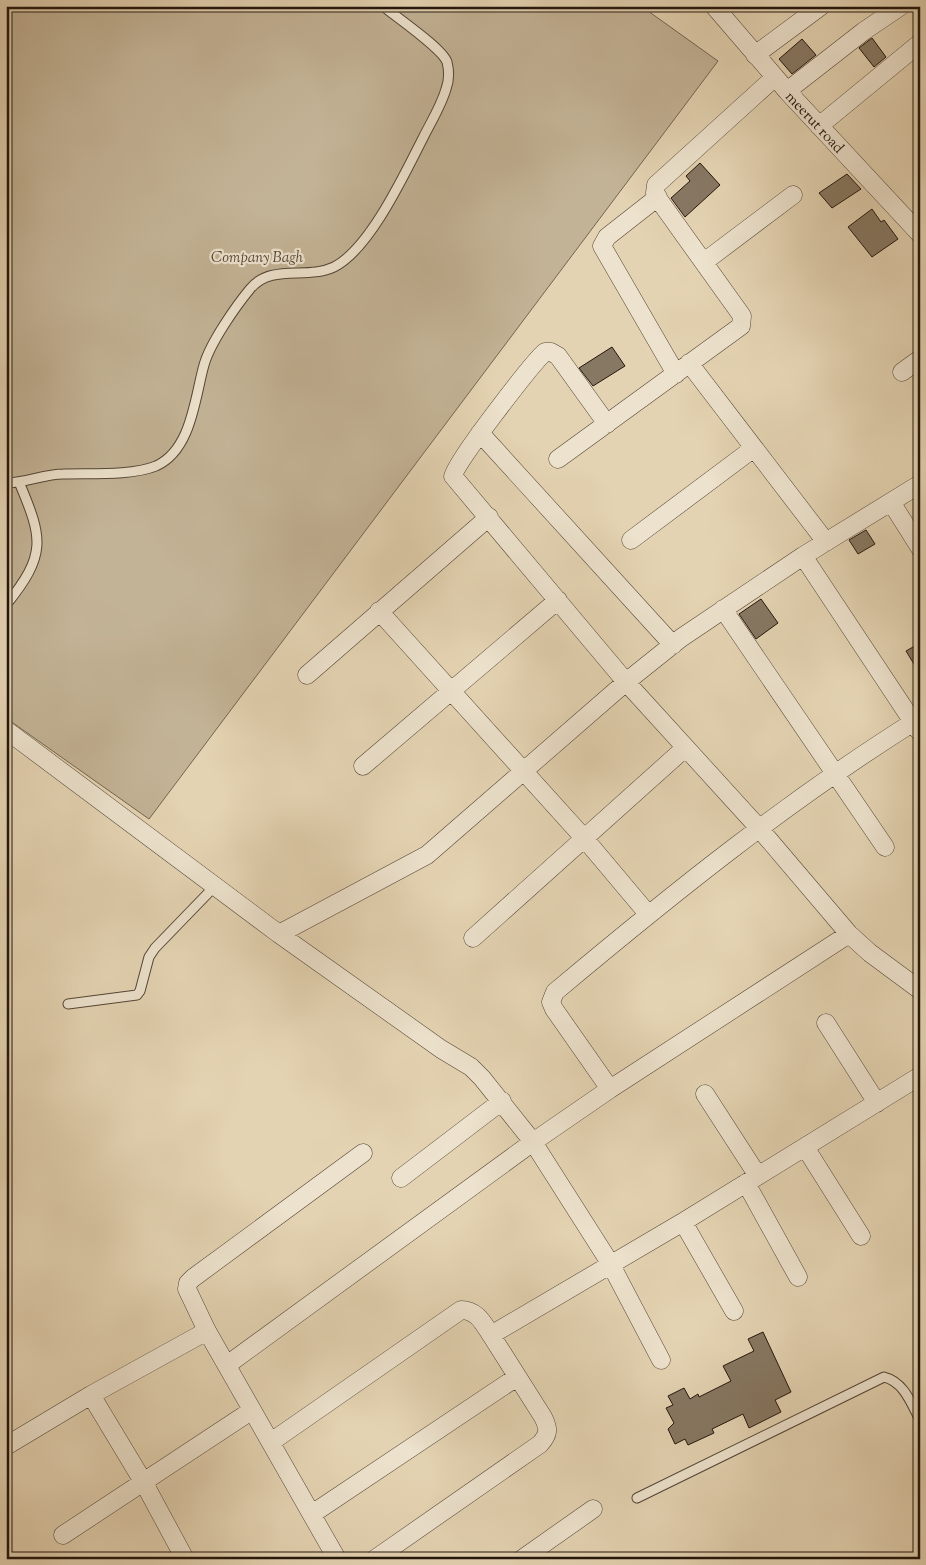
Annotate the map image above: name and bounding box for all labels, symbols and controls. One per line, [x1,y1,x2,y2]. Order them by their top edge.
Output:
street label: meerut road [780,87,848,159]
park label: Company Bagh [211,248,304,269]

